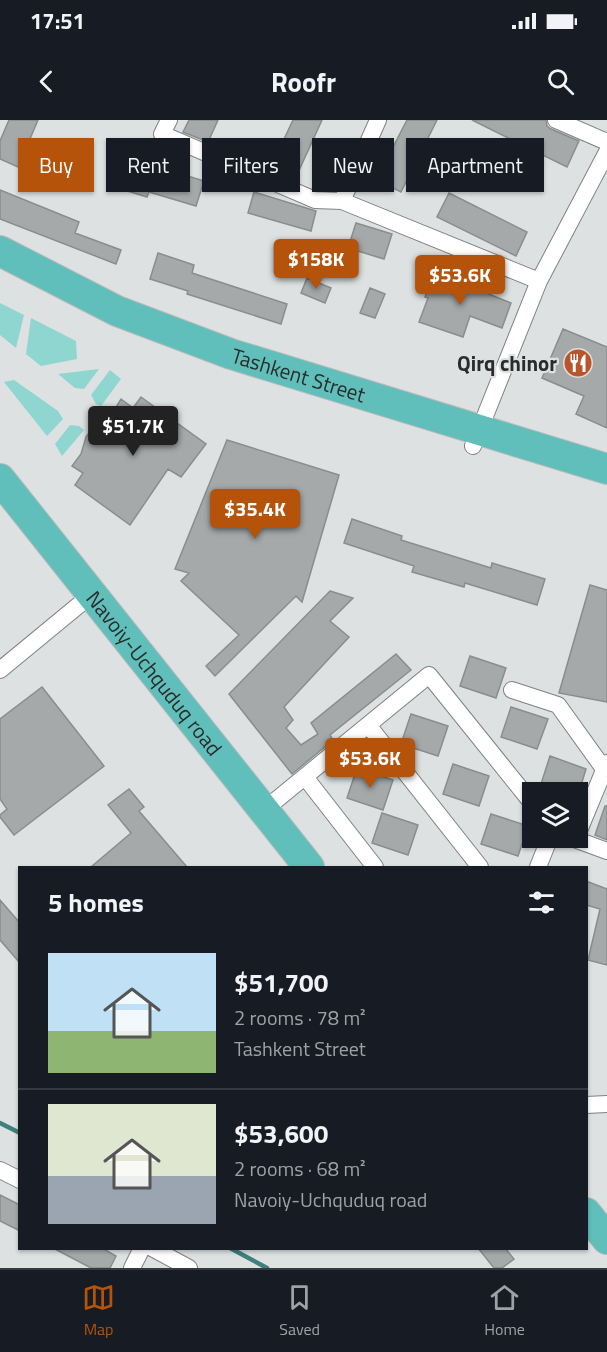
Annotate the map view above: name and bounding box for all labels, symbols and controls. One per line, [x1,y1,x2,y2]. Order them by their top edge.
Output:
text: 17:51 [30,4,85,38]
text: Roofr [271,61,336,102]
icon: back [30,65,63,98]
icon: search [544,65,577,98]
chip: Buy [18,138,94,192]
chip: Rent [106,138,190,192]
chip: Filters [202,138,300,192]
chip: New [312,138,394,192]
chip: Apartment [406,138,544,192]
pin: $158K [274,239,358,290]
text: $158K [288,243,344,274]
pin: $53.6K [411,255,509,306]
text: $53.6K [429,259,491,290]
street label: Tashkent Street [228,339,370,410]
place label: Qirq chinor [457,347,557,379]
restaurant icon: Qirq chinor [562,347,594,379]
pin: $51.7K [84,406,182,457]
text: $51.7K [102,410,164,441]
pin: $35.4K [206,489,304,540]
text: $35.4K [224,493,286,524]
street label: Navoiy-Uchquduq road [79,584,230,762]
pin: $53.6K [321,738,419,789]
text: $53.6K [339,742,401,773]
map controls [522,782,588,848]
button: layers [522,782,588,848]
text: 5 homes [48,883,144,922]
icon: filters [525,886,558,919]
text: $51,700 [234,963,328,1002]
icon: home [96,977,168,1049]
text: 2 rooms · 78 m² [234,1002,366,1033]
text: Tashkent Street [234,1033,366,1064]
text: $53,600 [234,1114,328,1153]
icon: home [96,1128,168,1200]
text: 2 rooms · 68 m² [234,1153,366,1184]
text: Navoiy-Uchquduq road [234,1184,427,1215]
tab: Map [82,1281,115,1341]
tab: Saved [279,1281,320,1341]
tab: Home [484,1281,525,1341]

